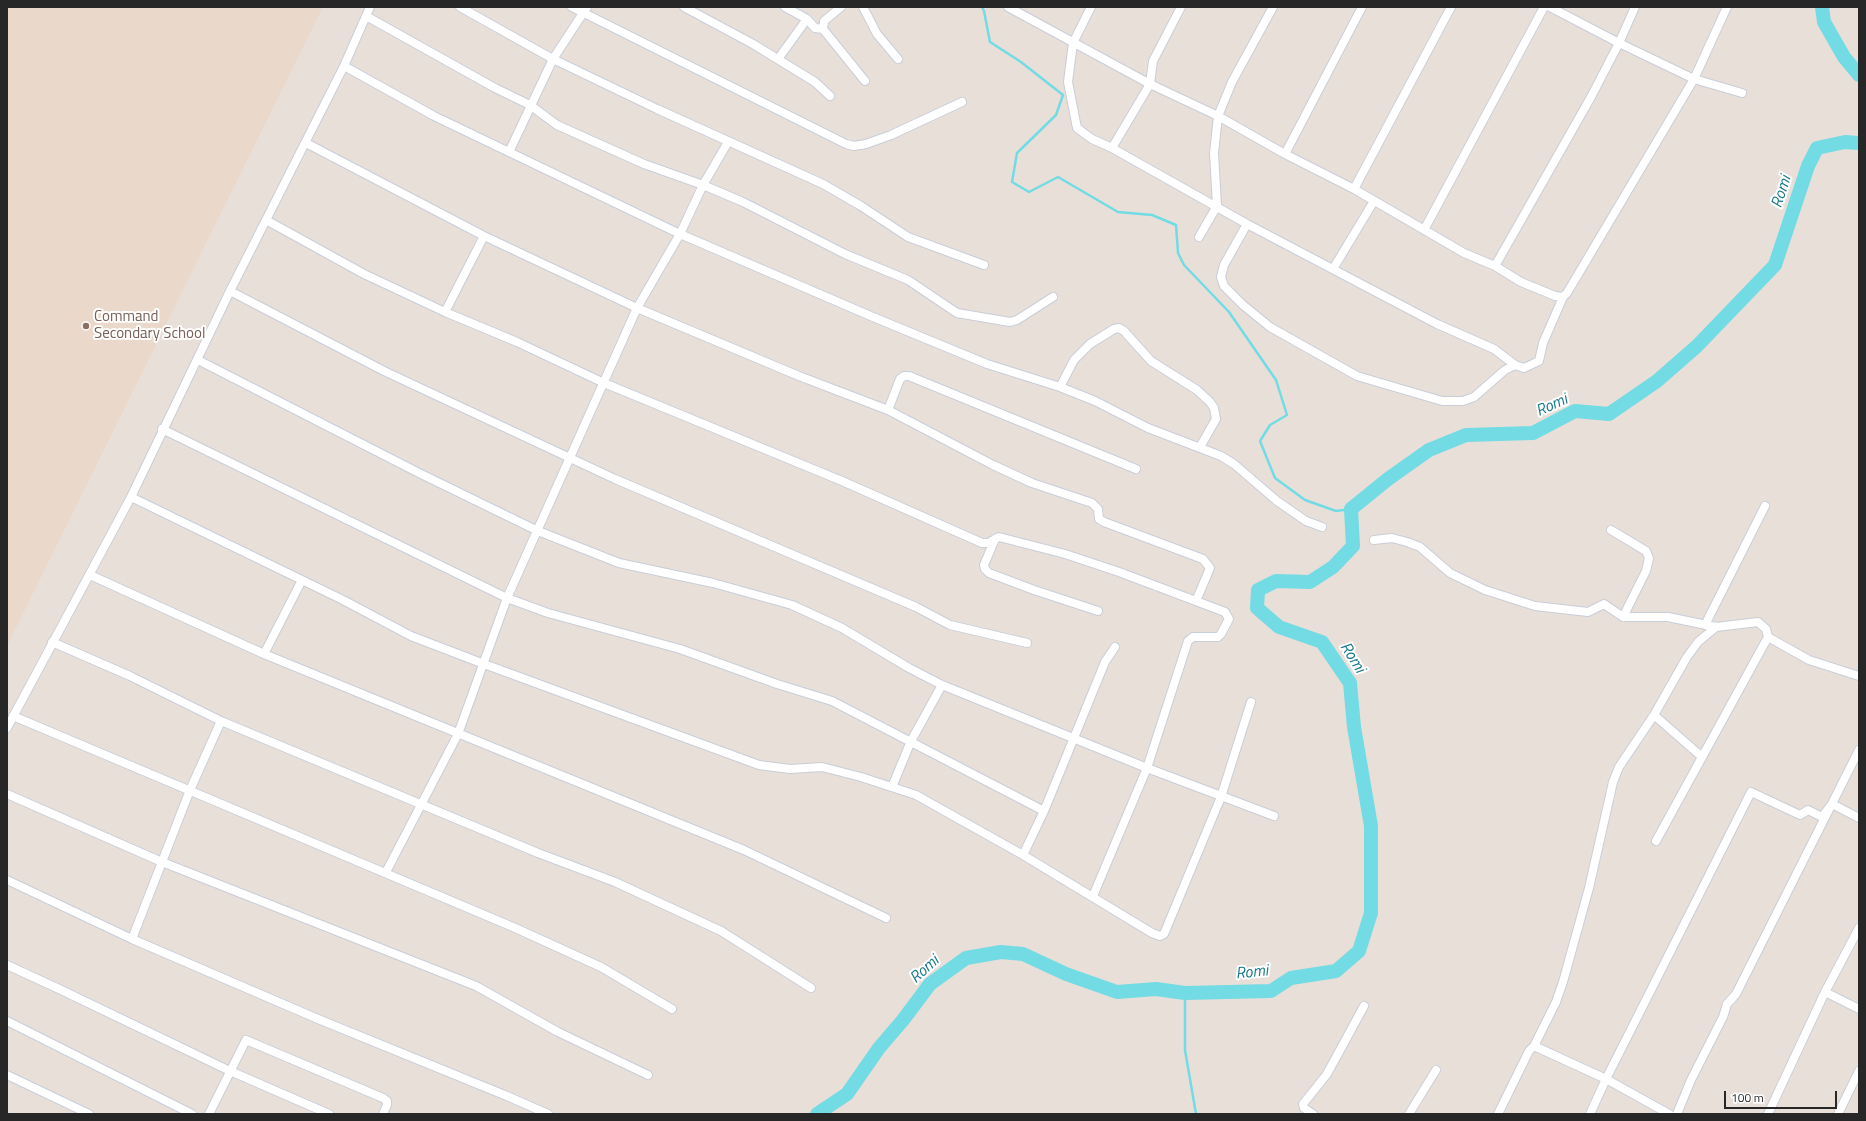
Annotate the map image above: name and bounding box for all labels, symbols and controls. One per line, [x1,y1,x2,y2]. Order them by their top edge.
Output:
water label: Romi [1768,174,1796,210]
place label: Command Secondary School [94,308,205,343]
marker: Command Secondary School [81,321,91,331]
water label: Romi [1533,391,1571,421]
water label: Romi [1335,639,1369,677]
water label: Romi [906,952,944,988]
water label: Romi [1235,962,1269,984]
scale bar [1726,1083,1839,1109]
text: 100 m [1731,1088,1764,1107]

